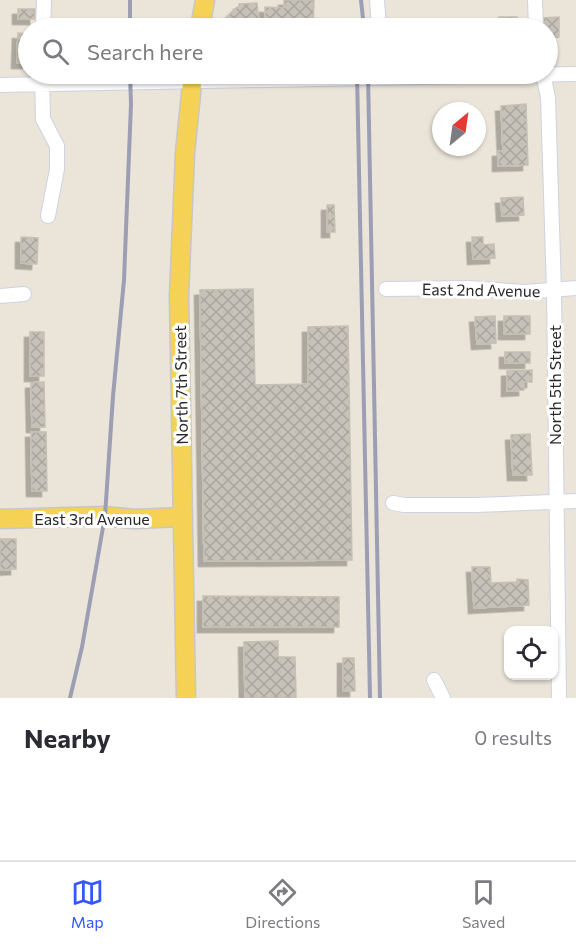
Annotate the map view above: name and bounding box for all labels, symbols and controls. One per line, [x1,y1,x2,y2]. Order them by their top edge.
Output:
search box [18,18,558,84]
icon: search [39,35,72,68]
text: Search here [87,38,203,65]
north arrow [432,102,486,156]
street label: East 2nd Avenue [422,279,540,300]
street label: North 7th Street [170,325,191,445]
street label: North 5th Street [545,325,564,445]
street label: East 3rd Avenue [34,509,150,528]
map controls [504,626,558,680]
button: locate [504,626,558,680]
text: Nearby [24,722,111,753]
text: 0 results [474,725,552,749]
tab: Map [71,876,104,931]
tab: Directions [245,876,320,931]
tab: Saved [462,876,505,931]

